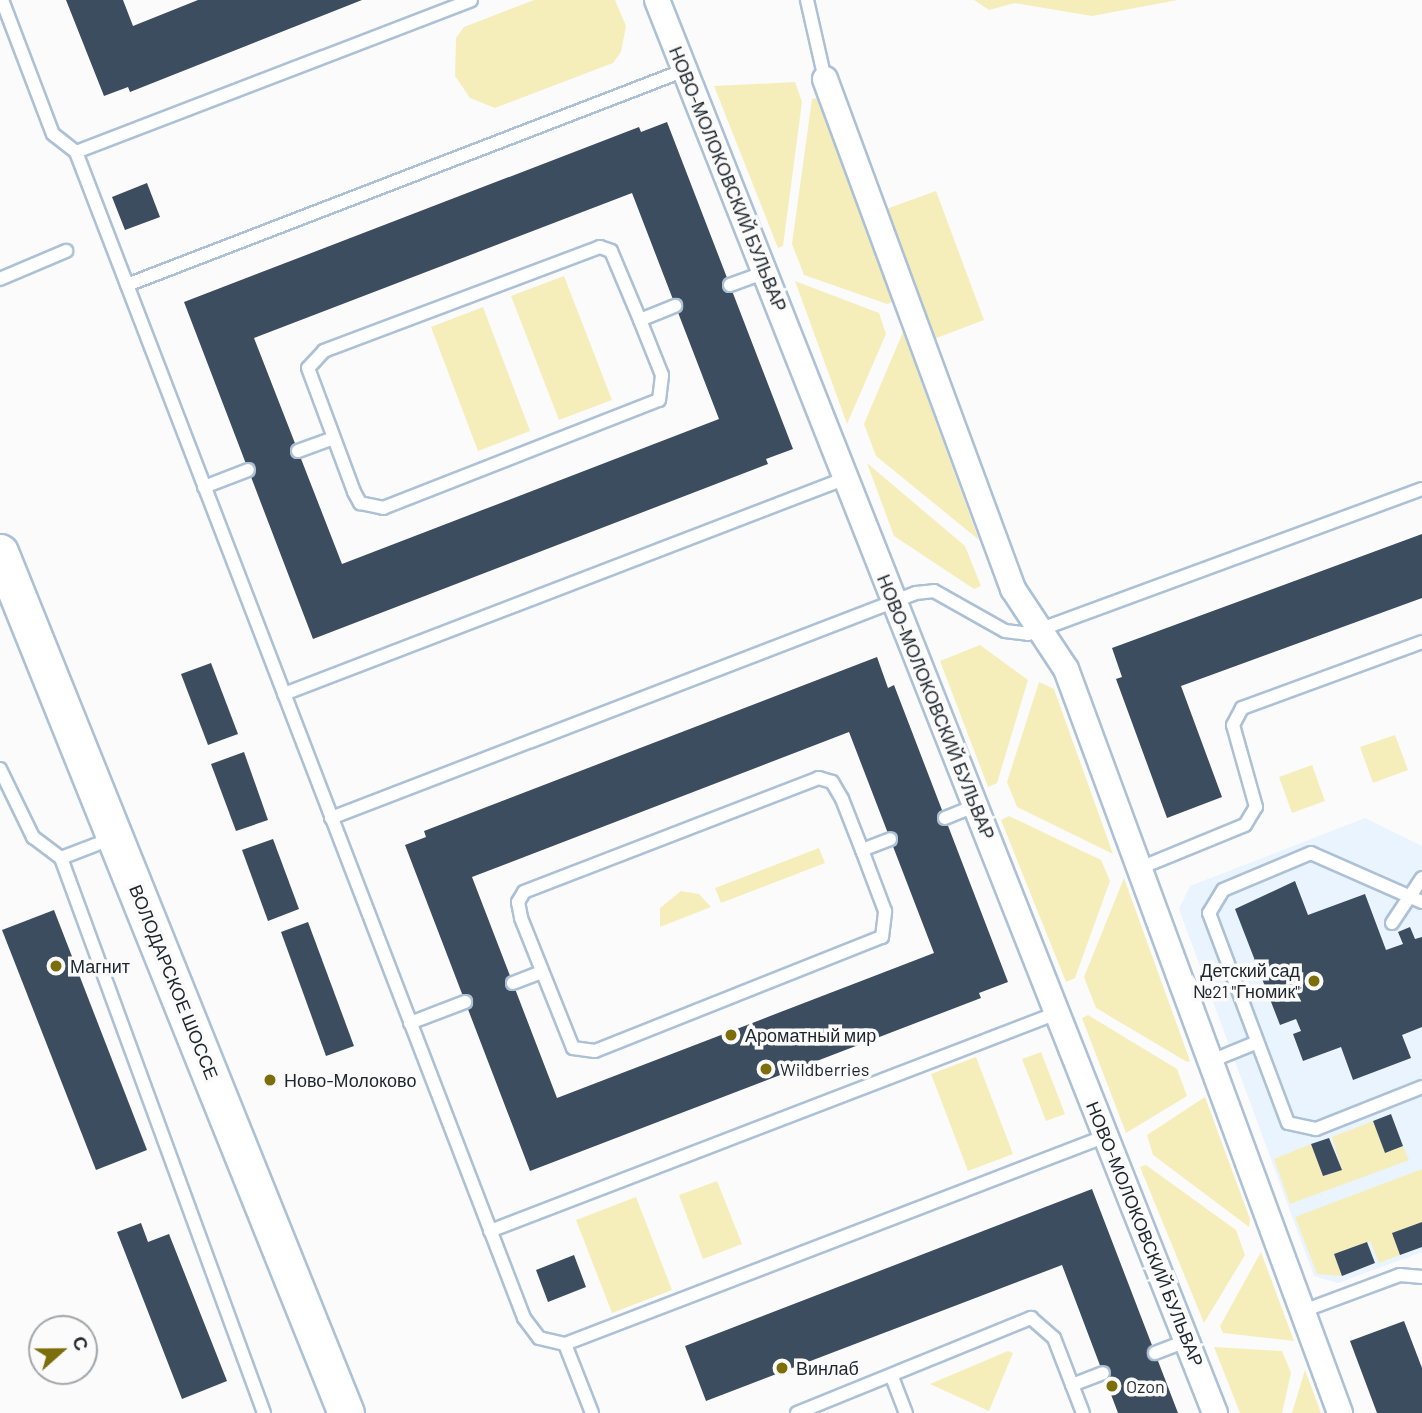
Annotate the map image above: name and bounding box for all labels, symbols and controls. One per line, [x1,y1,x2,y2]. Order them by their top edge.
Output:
street label: НОВО-МОЛОКОВСКИЙ БУЛЬВАР [665,43,791,315]
street label: НОВО-МОЛОКОВСКИЙ БУЛЬВАР [873,571,999,843]
street label: ВОЛОДАРСКОЕ ШОССЕ [125,882,223,1082]
place label: Магнит [70,955,130,977]
marker: Магнит [48,958,64,974]
place label: Детский сад №21 "Гномик" [1193,960,1300,1002]
marker: Детский сад №21 "Гномик" [1306,973,1322,989]
place label: Ароматный мир [745,1024,876,1046]
marker: Ароматный мир [723,1027,739,1043]
place label: Wildberries [780,1058,869,1080]
marker: Wildberries [758,1061,774,1077]
place label: Ново-Молоково [284,1069,416,1091]
marker: Ново-Молоково [262,1072,278,1088]
street label: НОВО-МОЛОКОВСКИЙ БУЛЬВАР [1082,1098,1208,1370]
north arrow [28,1315,98,1385]
text: С [68,1332,94,1354]
place label: Винлаб [796,1357,859,1379]
marker: Винлаб [774,1360,790,1376]
place label: Ozon [1126,1375,1165,1397]
marker: Ozon [1104,1378,1120,1394]

